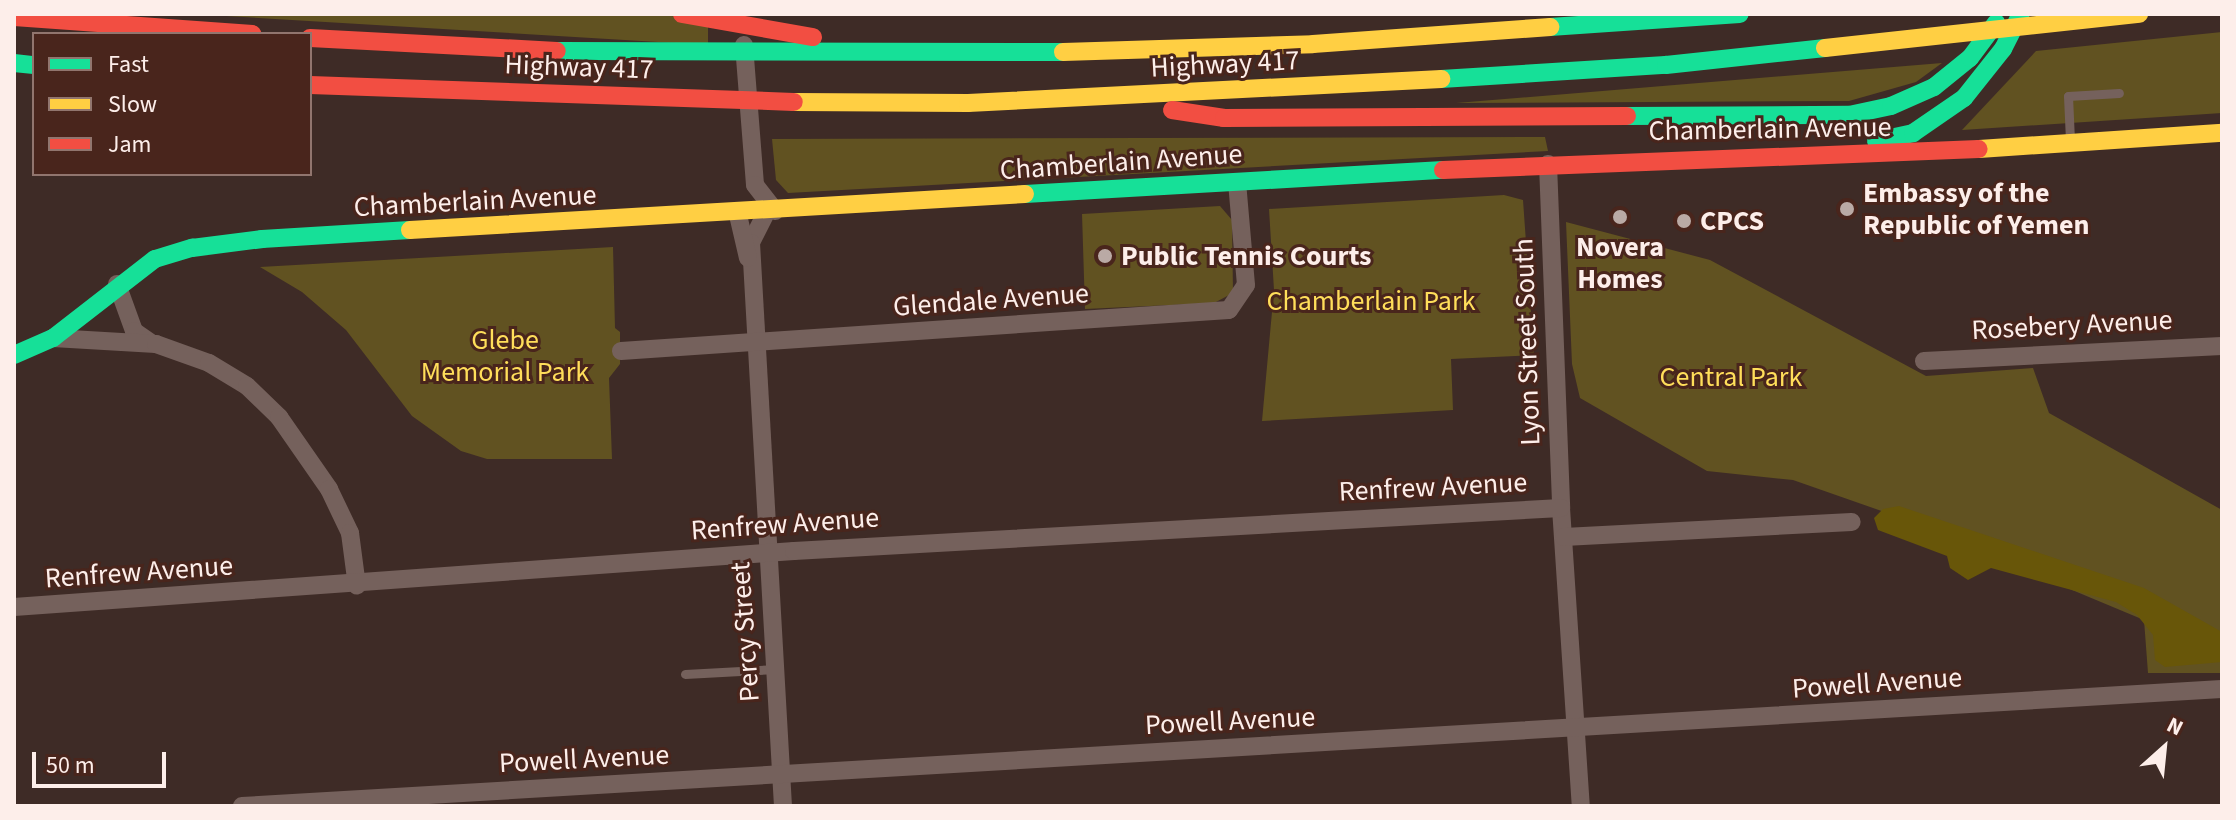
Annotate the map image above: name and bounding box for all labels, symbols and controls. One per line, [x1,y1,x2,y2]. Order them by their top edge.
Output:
legend [32,32,312,176]
street label: Highway 417 [1150,43,1300,85]
text: Fast [108,47,149,82]
street label: Highway 417 [504,48,654,86]
text: Slow [108,87,157,122]
street label: Chamberlain Avenue [1648,110,1892,148]
text: Jam [108,127,152,162]
street label: Chamberlain Avenue [999,137,1243,187]
place label: Embassy of the Republic of Yemen [1863,176,2090,242]
street label: Chamberlain Avenue [353,178,597,224]
marker: Embassy of the Republic of Yemen [1838,200,1856,218]
place label: CPCS [1700,204,1764,238]
marker: Novera Homes [1611,208,1629,226]
marker: CPCS [1675,212,1693,230]
place label: Novera Homes [1576,230,1664,296]
street label: Lyon Street South [1507,238,1547,446]
place label: Public Tennis Courts [1121,239,1372,273]
marker: Public Tennis Courts [1096,247,1114,265]
street label: Glendale Avenue [892,276,1090,324]
park label: Chamberlain Park [1266,284,1476,318]
street label: Rosebery Avenue [1971,303,2173,347]
park label: Glebe Memorial Park [421,323,589,389]
park label: Central Park [1660,360,1802,394]
street label: Renfrew Avenue [1338,465,1528,509]
street label: Renfrew Avenue [690,501,880,547]
street label: Renfrew Avenue [44,549,234,595]
street label: Percy Street [723,561,767,703]
street label: Powell Avenue [1791,660,1963,706]
street label: Powell Avenue [1144,700,1316,742]
north arrow [2124,708,2204,788]
text: N [2161,709,2189,744]
scale bar [36,736,170,786]
street label: Powell Avenue [498,738,670,780]
text: 50 m [46,748,95,783]

